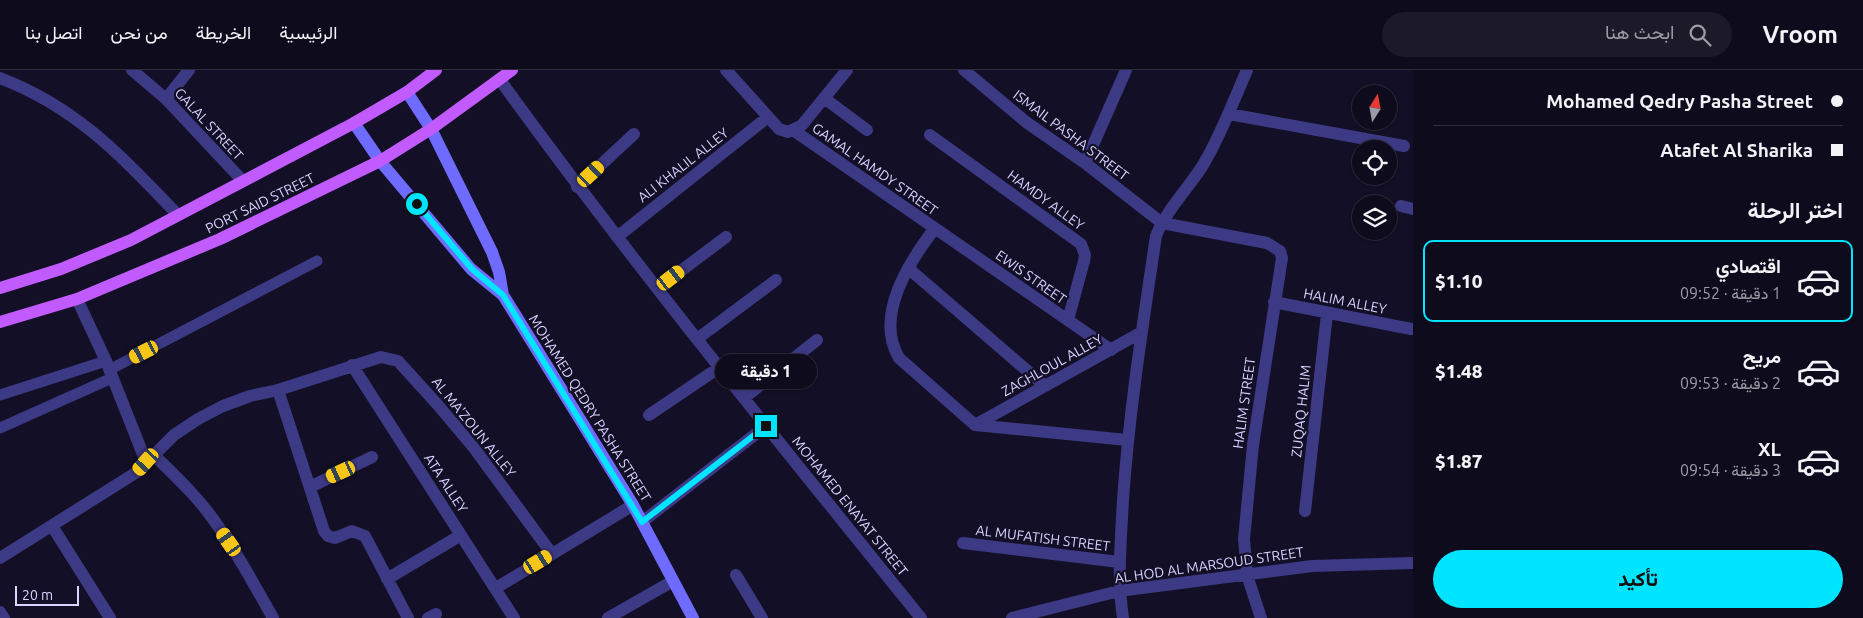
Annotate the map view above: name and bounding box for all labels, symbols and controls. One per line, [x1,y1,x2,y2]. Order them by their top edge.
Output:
search box [1382,12,1732,57]
text: ابحث هنا [1605,21,1674,43]
icon: search [1686,21,1714,49]
text: Vroom [1762,21,1838,48]
text: اتصل بنا [25,22,82,42]
text: من نحن [110,22,168,42]
text: الخريطة [196,22,251,42]
text: الرئيسية [279,22,337,42]
street label: GALAL STREET [172,85,247,163]
north arrow [1352,85,1398,130]
map controls [1352,85,1397,240]
street label: ISMAIL PASHA STREET [1010,87,1132,184]
text: Mohamed Qedry Pasha Street [1546,90,1813,112]
street label: GAMAL HAMDY STREET [809,120,941,218]
street label: ALI KHALIL ALLEY [634,125,732,205]
text: Atafet Al Sharika [1660,139,1813,161]
button: locate [1352,140,1397,185]
car [574,158,607,190]
street label: HAMDY ALLEY [1004,167,1088,233]
street label: PORT SAID STREET [203,170,317,236]
route start [406,193,428,215]
button: layers [1352,195,1397,240]
text: اختر الرحلة [1748,197,1843,222]
street label: EWIS STREET [993,247,1069,307]
text: اقتصادي [1716,255,1781,277]
icon: car [1796,259,1841,304]
car [654,263,687,293]
text: $1.10 [1435,270,1483,292]
text: 1 دقيقة · 09:52 [1680,284,1781,302]
street label: HALIM ALLEY [1302,285,1388,317]
street label: MOHAMED QEDRY PASHA STREET [526,312,654,505]
street label: ZAGHLOUL ALLEY [999,331,1105,399]
car [127,339,160,365]
text: مريح [1743,345,1781,367]
icon: car [1796,349,1841,394]
callout: 1 دقيقة [715,354,817,388]
street label: HALIM STREET [1230,356,1258,450]
text: $1.48 [1435,360,1483,382]
text: 1 دقيقة [741,362,791,380]
street label: ZUQAQ HALIM [1288,364,1314,458]
street label: AL MA'ZOUN ALLEY [429,374,519,480]
text: 2 دقيقة · 09:53 [1680,374,1781,392]
route end [755,415,777,437]
street label: MOHAMED ENAYAT STREET [789,433,911,579]
text: XL [1758,438,1781,460]
icon: car [1796,439,1841,484]
car [130,446,161,478]
text: $1.87 [1435,450,1483,472]
street label: ATA ALLEY [421,451,471,515]
car [324,459,357,485]
text: 3 دقيقة · 09:54 [1680,461,1781,479]
street label: AL MUFATISH STREET [975,522,1111,554]
car [214,525,243,559]
street label: AL HOD AL MARSOUD STREET [1113,544,1305,586]
car [521,548,554,576]
button: تأكيد [1433,550,1843,608]
scale bar [15,583,79,606]
text: 20 m [22,587,53,603]

